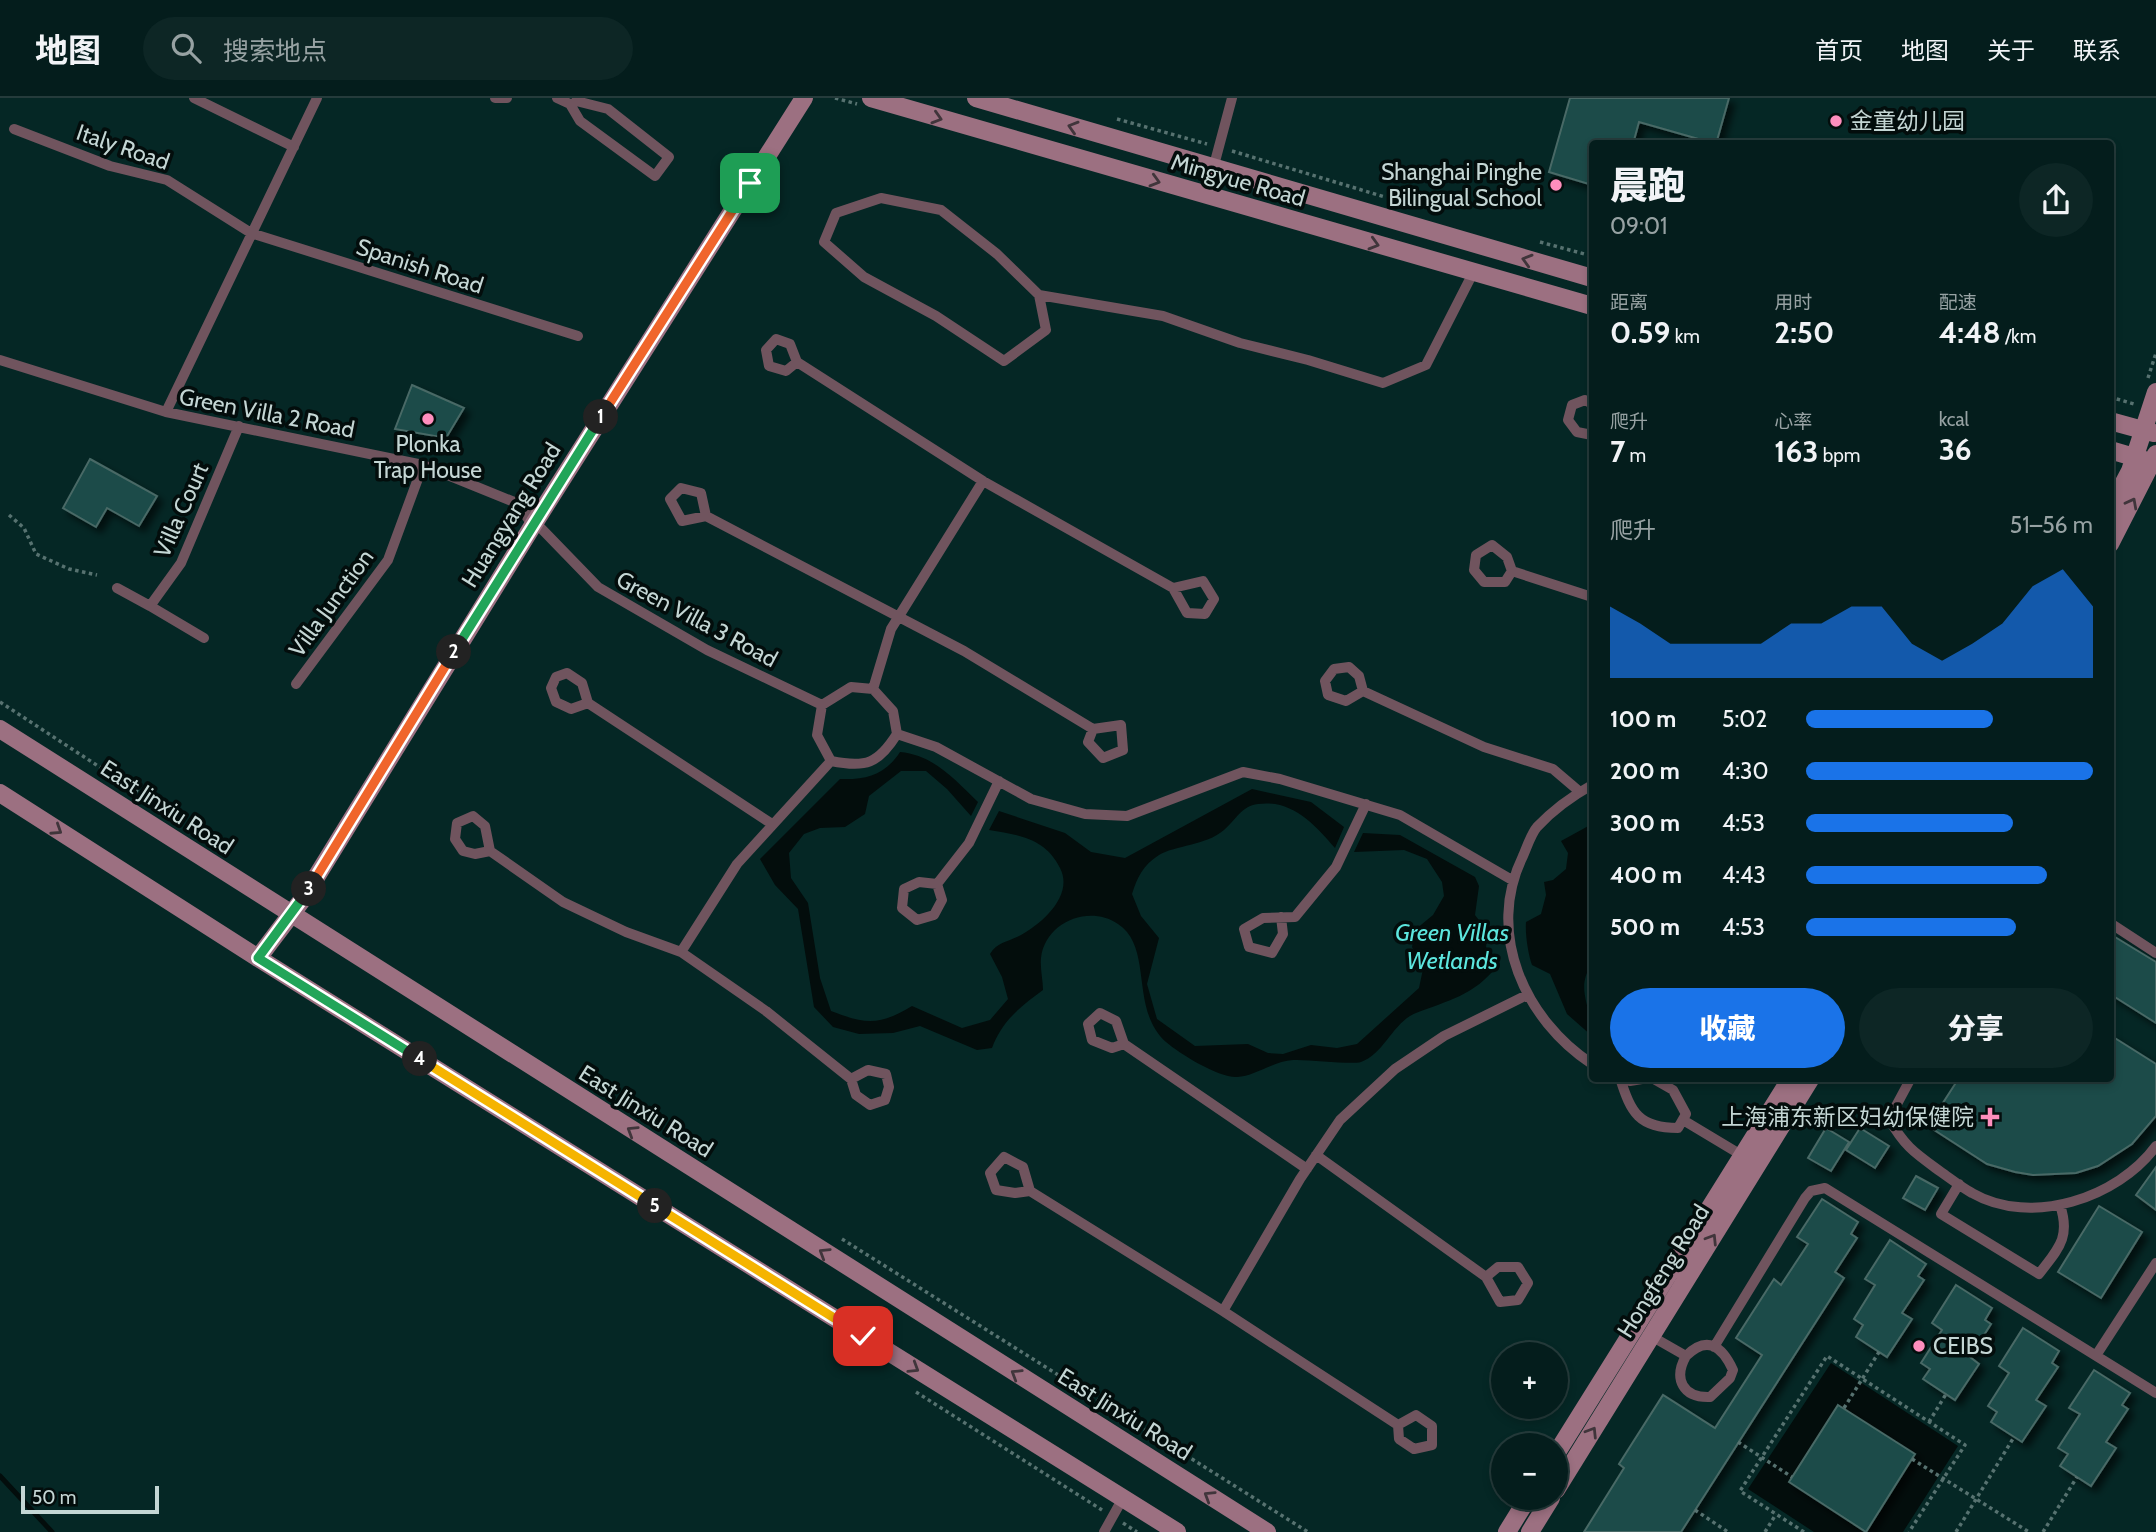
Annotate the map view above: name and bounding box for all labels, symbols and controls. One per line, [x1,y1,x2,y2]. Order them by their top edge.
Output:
search box [143,17,633,80]
icon: search [167,29,205,67]
text: 地图 [35,30,101,70]
text: 搜索地点 [223,35,327,67]
text: 首页 [1815,36,1863,65]
text: 地图 [1901,36,1949,65]
text: 关于 [1987,36,2035,65]
text: 联系 [2073,36,2121,65]
place label: 金童幼儿园 [1850,107,1965,135]
one-way arrow [930,109,942,124]
marker: 金童幼儿园 [1828,113,1844,129]
street label: Italy Road [73,118,173,176]
one-way arrow [1068,121,1080,136]
street label: Mingyue Road [1168,148,1308,212]
pin [720,153,780,213]
place label: Shanghai Pinghe Bilingual School [1381,158,1543,212]
text: 晨跑 [1610,162,1686,209]
button: share [2019,163,2093,237]
icon: arrive [731,164,769,202]
one-way arrow [1149,173,1161,187]
marker: Shanghai Pinghe Bilingual School [1548,177,1564,193]
text: 09:01 [1610,212,1667,240]
street label: Spanish Road [353,232,487,300]
one-way arrow [1367,236,1379,251]
one-way arrow [1521,254,1533,268]
text: 距离 [1610,291,1648,314]
text: 用时 [1774,291,1812,314]
text: 配速 [1939,291,1977,314]
text: 0.59 [1610,314,1670,351]
text: 2:50 [1774,314,1834,351]
text: 4:48 [1939,314,2001,351]
text: km [1670,325,1700,348]
text: /km [2001,325,2036,348]
street label: Green Villa 2 Road [177,382,357,444]
pin: 1 [584,400,618,434]
text: 1 [597,405,604,428]
text: kcal [1939,408,1969,431]
text: 爬升 [1610,410,1648,433]
text: 心率 [1774,410,1812,433]
marker: Plonka Trap House [420,411,436,427]
place label: Plonka Trap House [374,430,482,484]
text: 36 [1939,431,1972,468]
text: 7 [1610,433,1625,470]
text: 163 [1774,433,1818,470]
street label: Huangyang Road [455,437,567,593]
text: m [1625,444,1646,467]
text: bpm [1818,444,1861,467]
street label: Villa Court [148,458,214,562]
one-way arrow [2124,498,2137,510]
text: 51–56 m [2010,511,2093,539]
text: 爬升 [1610,516,1656,544]
street label: Villa Junction [283,544,379,662]
street label: Green Villa 3 Road [612,565,782,673]
pin: 2 [436,634,472,670]
text: 2 [448,640,459,663]
text: 100 m [1610,705,1676,733]
text: 5:02 [1722,705,1767,733]
street label: East Jinxiu Road [95,754,239,860]
text: 200 m [1610,757,1680,785]
text: 4:30 [1722,757,1769,785]
text: 300 m [1610,809,1680,837]
text: 4:53 [1722,809,1765,837]
one-way arrow [50,821,63,834]
text: 400 m [1610,861,1682,889]
text: 4:43 [1722,861,1766,889]
pin: 3 [292,872,326,906]
text: 3 [303,877,314,900]
text: 500 m [1610,913,1680,941]
text: 4:53 [1722,913,1765,941]
water label: Green Villas Wetlands [1395,918,1509,975]
button: 收藏 [1610,988,1845,1068]
button: 分享 [1859,988,2093,1068]
pin: 4 [402,1042,438,1076]
text: 4 [414,1047,425,1070]
street label: East Jinxiu Road [574,1059,718,1163]
place label: 上海浦东新区妇幼保健院 [1721,1103,1974,1131]
marker: 上海浦东新区妇幼保健院 [1980,1107,2000,1127]
one-way arrow [626,1126,639,1139]
pin: 5 [638,1188,672,1224]
text: 5 [649,1194,660,1217]
street label: Hongfeng Road [1611,1199,1715,1343]
one-way arrow [1703,1233,1716,1246]
one-way arrow [819,1248,832,1261]
pin [833,1306,893,1366]
icon: check [844,1317,882,1355]
place label: CEIBS [1933,1332,1993,1360]
marker: CEIBS [1911,1338,1927,1354]
map controls [1491,1342,1568,1510]
button: + [1491,1342,1568,1419]
one-way arrow [906,1359,919,1372]
street label: East Jinxiu Road [1053,1362,1197,1466]
one-way arrow [1011,1369,1024,1382]
one-way arrow [1583,1427,1596,1440]
button: − [1491,1433,1568,1510]
scale bar [21,1483,159,1515]
text: 50 m [32,1486,76,1509]
one-way arrow [1203,1491,1216,1504]

